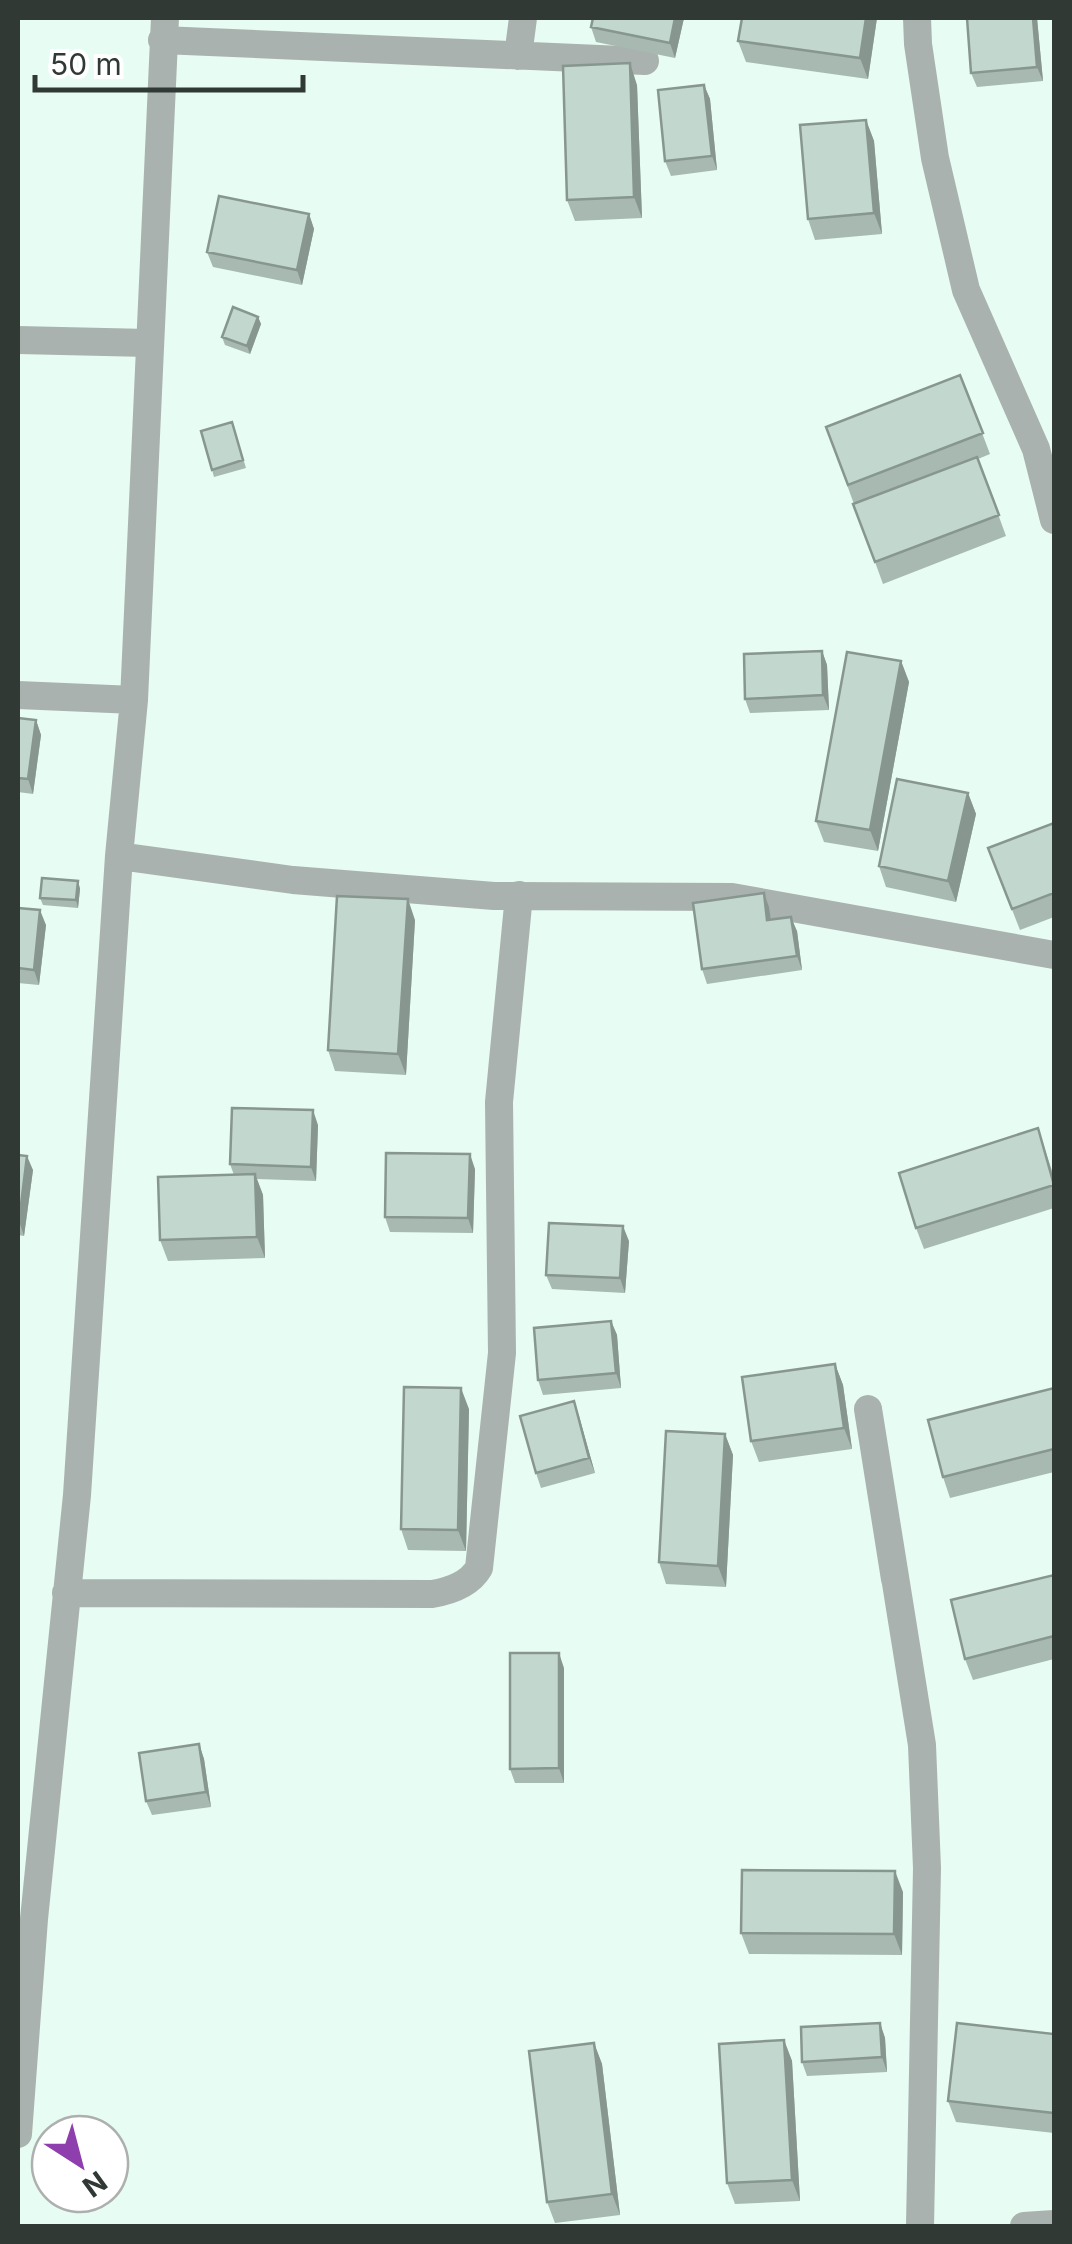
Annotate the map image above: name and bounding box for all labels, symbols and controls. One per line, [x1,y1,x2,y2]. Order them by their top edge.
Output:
scale bar [35,30,302,92]
text: 50 m [50,46,122,82]
north arrow [30,2114,130,2214]
text: N [76,2164,113,2204]

